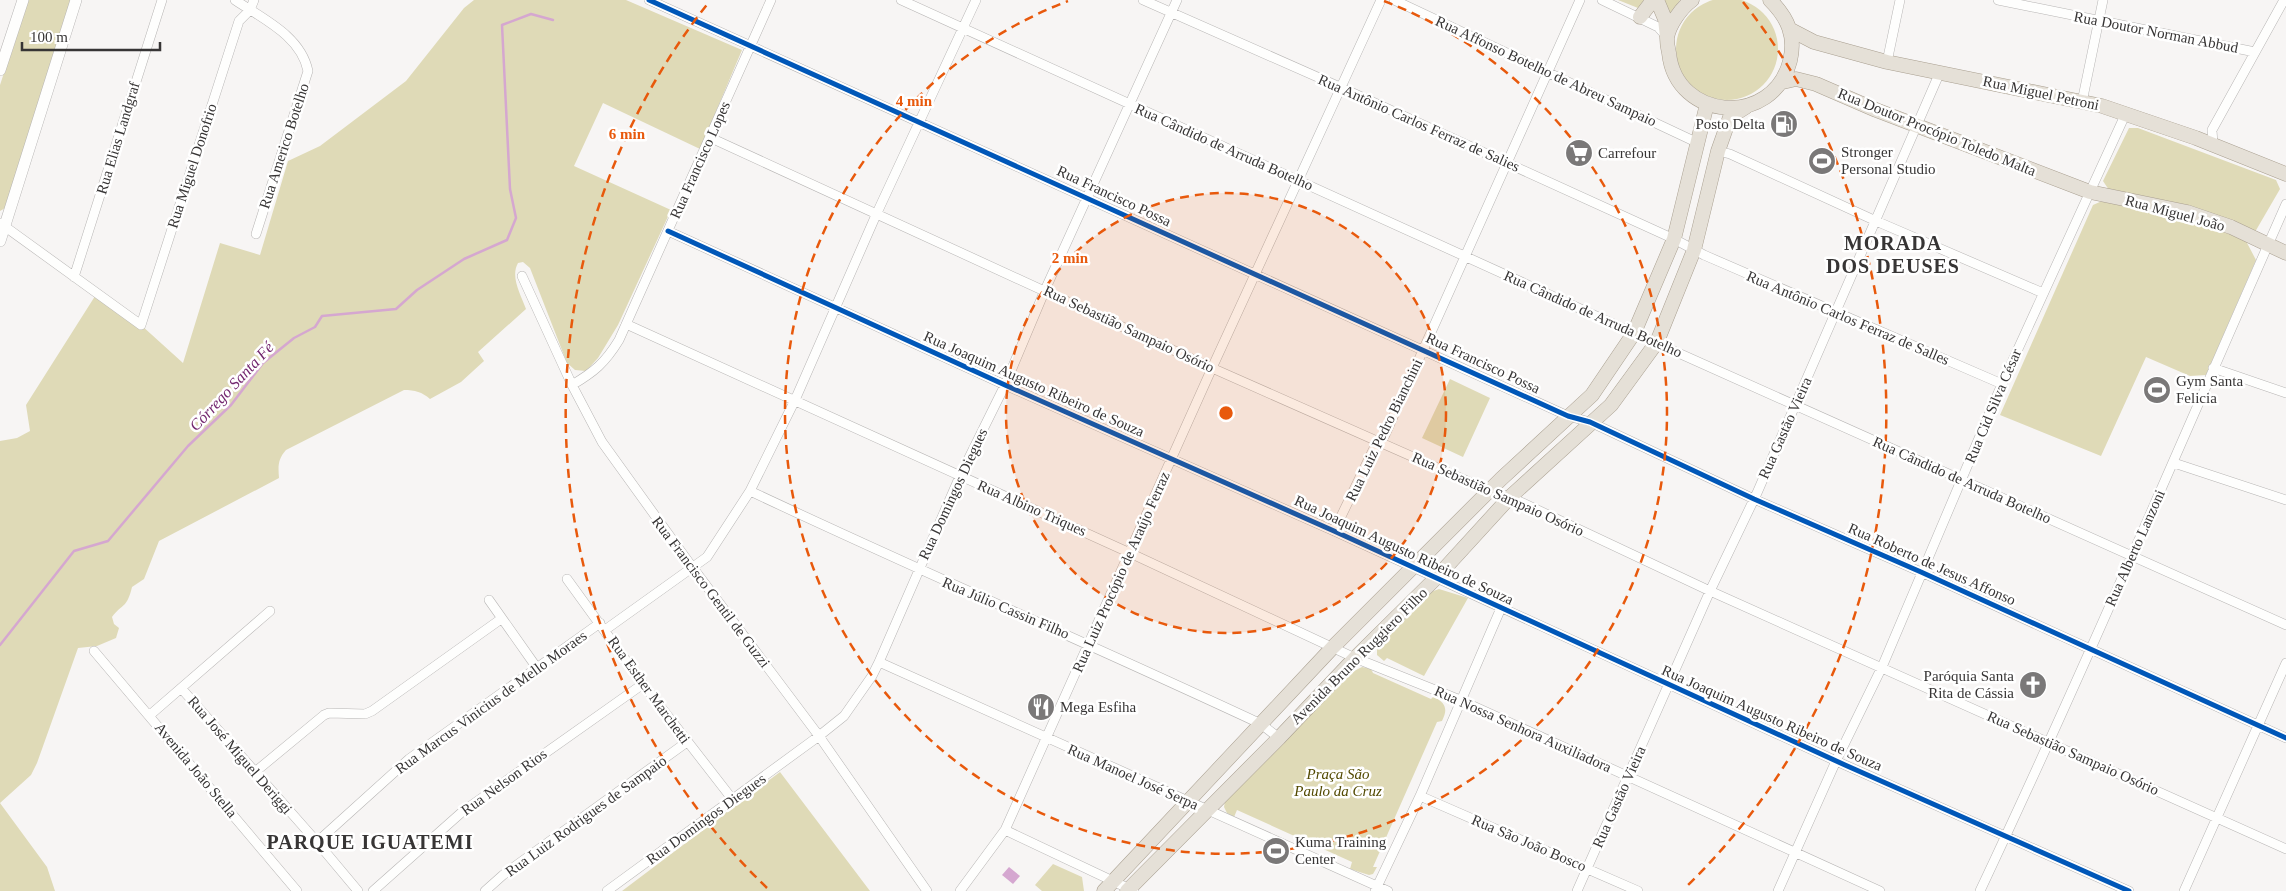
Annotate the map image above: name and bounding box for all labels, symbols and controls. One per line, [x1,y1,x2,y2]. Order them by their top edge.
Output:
street label: Rua Doutor Norman Abbud [2072,8,2240,56]
street label: Rua Affonso Botelho de Abreu Sampaio [1433,13,1659,129]
scale bar [22,20,160,52]
text: 100 m [30,29,68,45]
street label: Rua Antônio Carlos Ferraz de Salies [1316,71,1522,175]
street label: Rua Miguel Petroni [1981,73,2101,113]
street label: Rua Elias Landgraf [93,80,143,196]
street label: Rua Americo Botelho [256,81,312,211]
street label: Rua Doutor Procópio Toledo Malta [1836,85,2039,179]
text: 4 min [896,93,933,109]
street label: Rua Francisco Lopes [667,99,733,221]
street label: Rua Cândido de Arruda Botelho [1132,100,1316,194]
street label: Rua Miguel Donofrio [164,102,220,230]
fuel station icon: Posto Delta [1769,109,1799,139]
place label: Posto Delta [1695,116,1765,132]
text: 6 min [609,126,646,142]
supermarket icon: Carrefour [1564,138,1594,168]
place label: Stronger Personal Studio [1841,144,1936,177]
place label: Carrefour [1598,145,1656,161]
sports icon: Stronger Personal Studio [1807,146,1837,176]
street label: Rua Francisco Possa [1054,163,1174,230]
street label: Rua Miguel João [2123,192,2227,234]
district label: MORADA DOS DEUSES [1826,232,1960,277]
text: 2 min [1052,250,1089,266]
street label: Rua Cândido de Arruda Botelho [1501,267,1685,361]
street label: Rua Antônio Carlos Ferraz de Salles [1744,268,1952,368]
street label: Rua Sebastião Sampaio Osório [1041,282,1217,376]
street label: Rua Joaquim Augusto Ribeiro de Souza [921,328,1147,440]
street label: Rua Francisco Possa [1423,330,1543,397]
water label: Córrego Santa Fé [186,338,278,435]
street label: Rua Cid Silva César [1962,347,2024,465]
street label: Rua Luiz Pedro Bianchini [1343,356,1425,504]
place label: Gym Santa Felicia [2176,373,2243,406]
street label: Rua Gastão Vieira [1755,374,1815,481]
sports icon: Gym Santa Felicia [2142,375,2172,405]
centre of rings [1217,404,1235,422]
street label: Rua Domingos Diegues [915,426,991,562]
street label: Rua Cândido de Arruda Botelho [1870,433,2054,527]
street label: Rua Sebastião Sampaio Osório [1410,449,1586,539]
street label: Rua Luiz Procópio de Araújo Ferraz [1069,469,1173,675]
street label: Rua Albino Triques [975,477,1089,539]
street label: Rua Alberto Lanzoni [2102,487,2168,609]
street label: Rua Joaquim Augusto Ribeiro de Souza [1292,492,1516,608]
street label: Rua Francisco Gentil de Guzzi [649,513,773,671]
street label: Rua Roberto de Jesus Affonso [1846,520,2018,608]
street label: Rua Júlio Cassin Filho [940,574,1072,642]
street label: Avenida Bruno Ruggiero Filho [1288,585,1430,727]
street label: Rua Marcus Vinicius de Mello Moraes [392,627,590,777]
street label: Rua Esther Marchetti [605,633,693,747]
street label: Rua Joaquim Augusto Ribeiro de Souza [1659,662,1885,774]
place label: Paróquia Santa Rita de Cássia [1924,668,2014,701]
church icon: Paróquia Santa Rita de Cássia [2018,670,2048,700]
street label: Rua Nossa Senhora Auxiliadora [1432,683,1614,776]
restaurant icon: Mega Esfiha [1026,692,1056,722]
street label: Rua José Miguel Deriggi [185,693,295,817]
place label: Mega Esfiha [1060,699,1137,715]
street label: Rua Sebastião Sampaio Osório [1985,708,2161,798]
street label: Avenida João Stella [152,719,241,821]
street label: Rua Manoel José Serpa [1065,741,1201,813]
street label: Rua Gastão Vieira [1589,743,1649,850]
street label: Rua Nelson Rios [458,746,550,818]
street label: Rua Luiz Rodrigues de Sampaio [502,752,670,880]
park label: Praça São Paulo da Cruz [1293,766,1382,799]
street label: Rua Domingos Diegues [643,770,769,868]
street label: Rua São João Bosco [1469,812,1589,874]
district label: PARQUE IGUATEMI [266,831,474,853]
place label: Kuma Training Center [1295,834,1387,867]
sports icon: Kuma Training Center [1261,836,1291,866]

